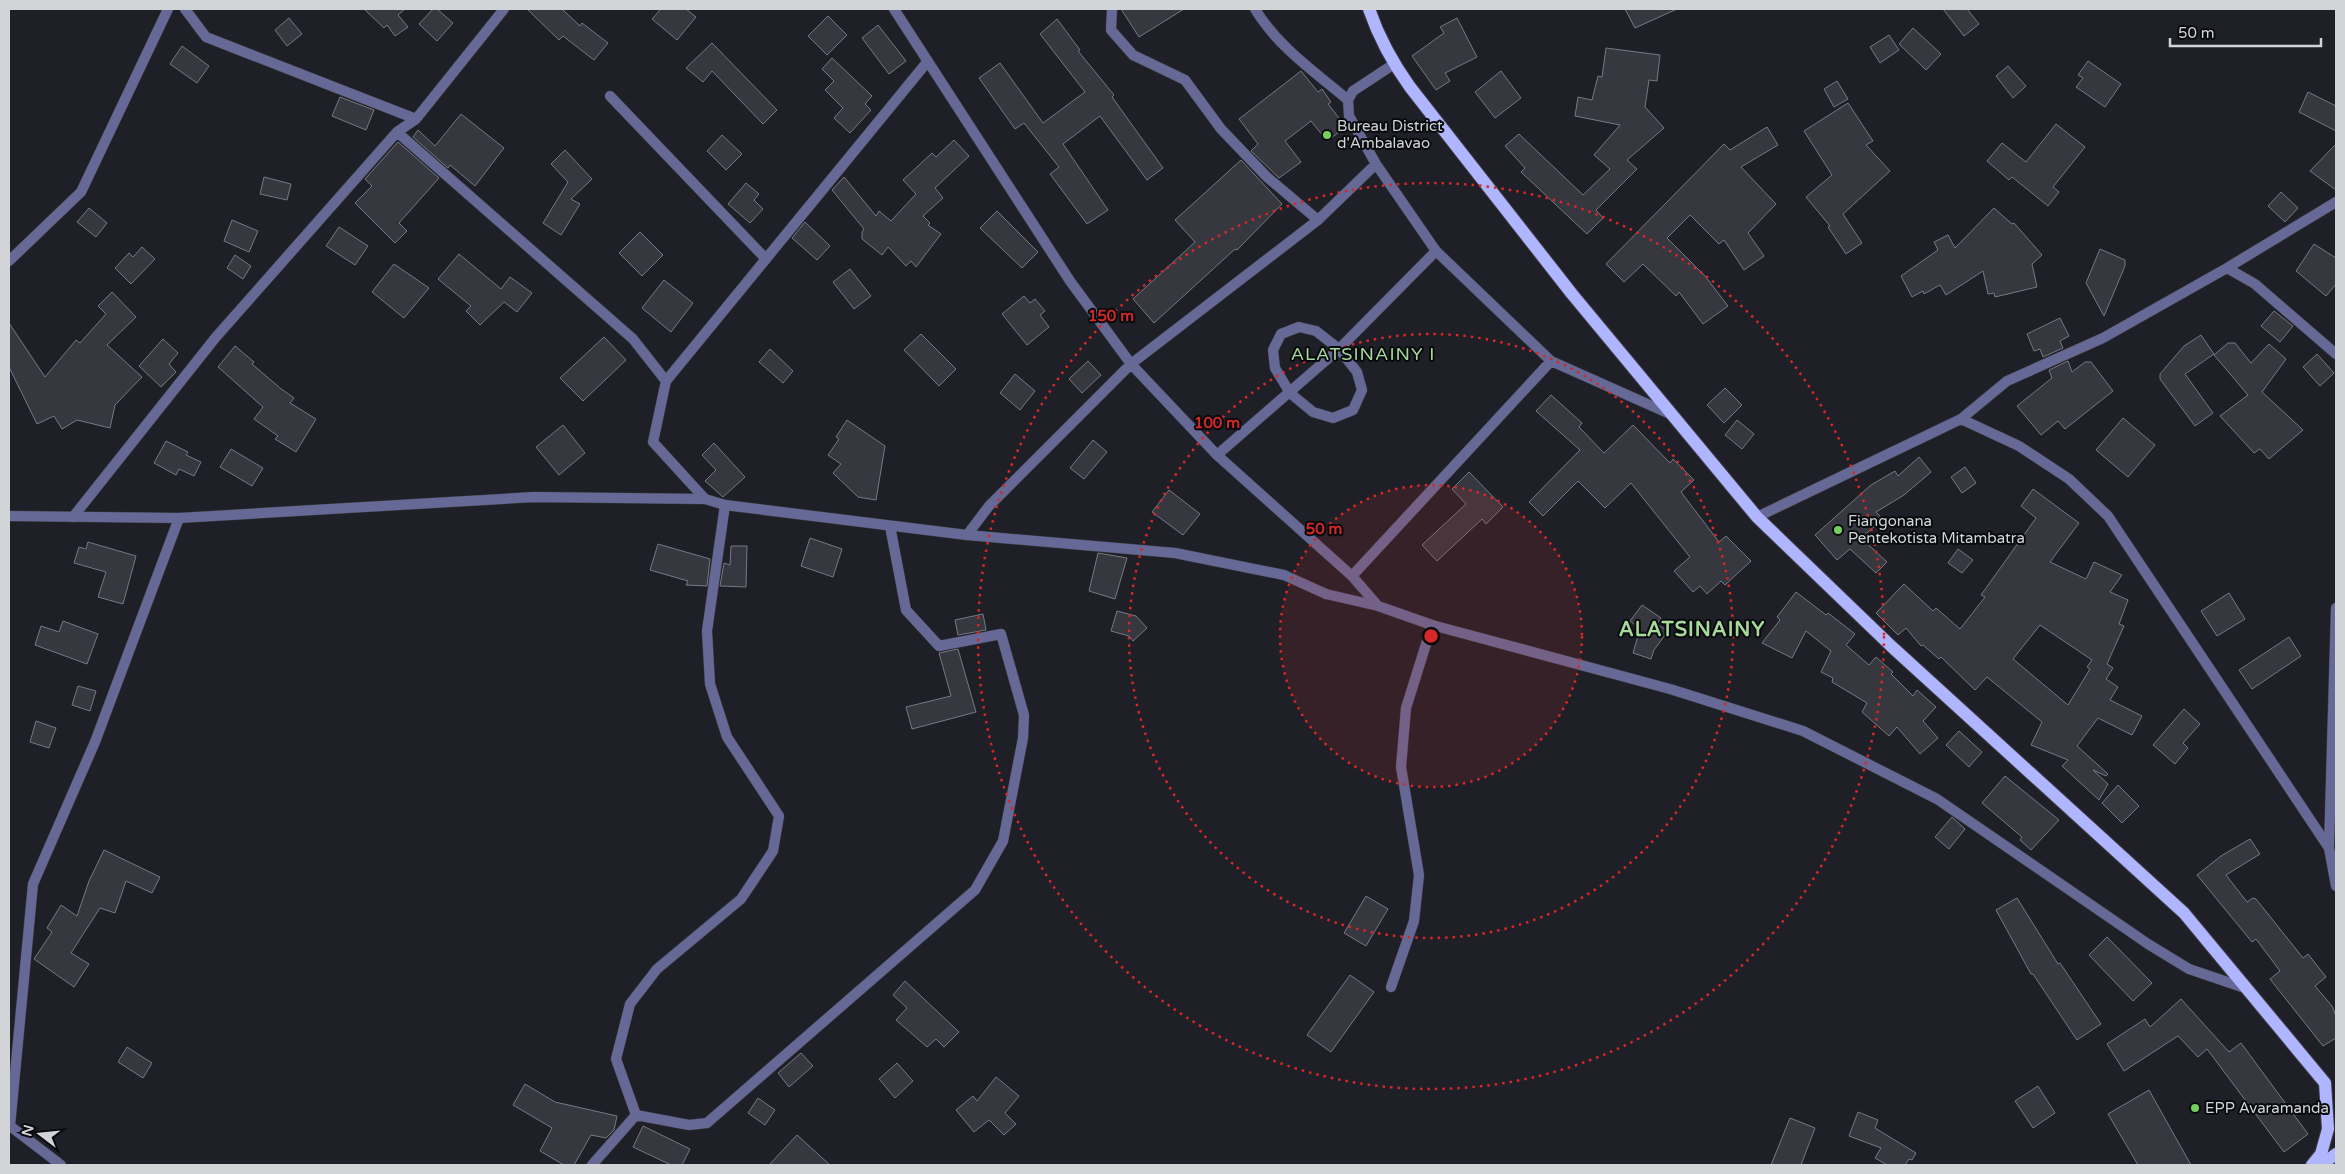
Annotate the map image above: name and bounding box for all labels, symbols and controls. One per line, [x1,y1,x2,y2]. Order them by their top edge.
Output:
scale bar [2170,15,2321,47]
text: 50 m [2178,24,2215,42]
place label: Bureau District d'Ambalavao [1337,117,1443,152]
marker: Bureau District d'Ambalavao [1321,129,1333,141]
text: 150 m [1088,307,1134,325]
district label: ALATSINAINY I [1291,343,1435,365]
text: 100 m [1194,414,1240,432]
place label: Fiangonana Pentekotista Mitambatra [1848,512,2025,547]
text: 50 m [1306,520,1342,538]
marker: Fiangonana Pentekotista Mitambatra [1832,524,1844,536]
district label: ALATSINAINY [1619,618,1765,642]
centre of rings [1422,627,1440,645]
place label: EPP Avaramanda [2205,1099,2329,1117]
marker: EPP Avaramanda [2189,1102,2201,1114]
north arrow [15,1109,65,1159]
text: N [18,1123,38,1138]

